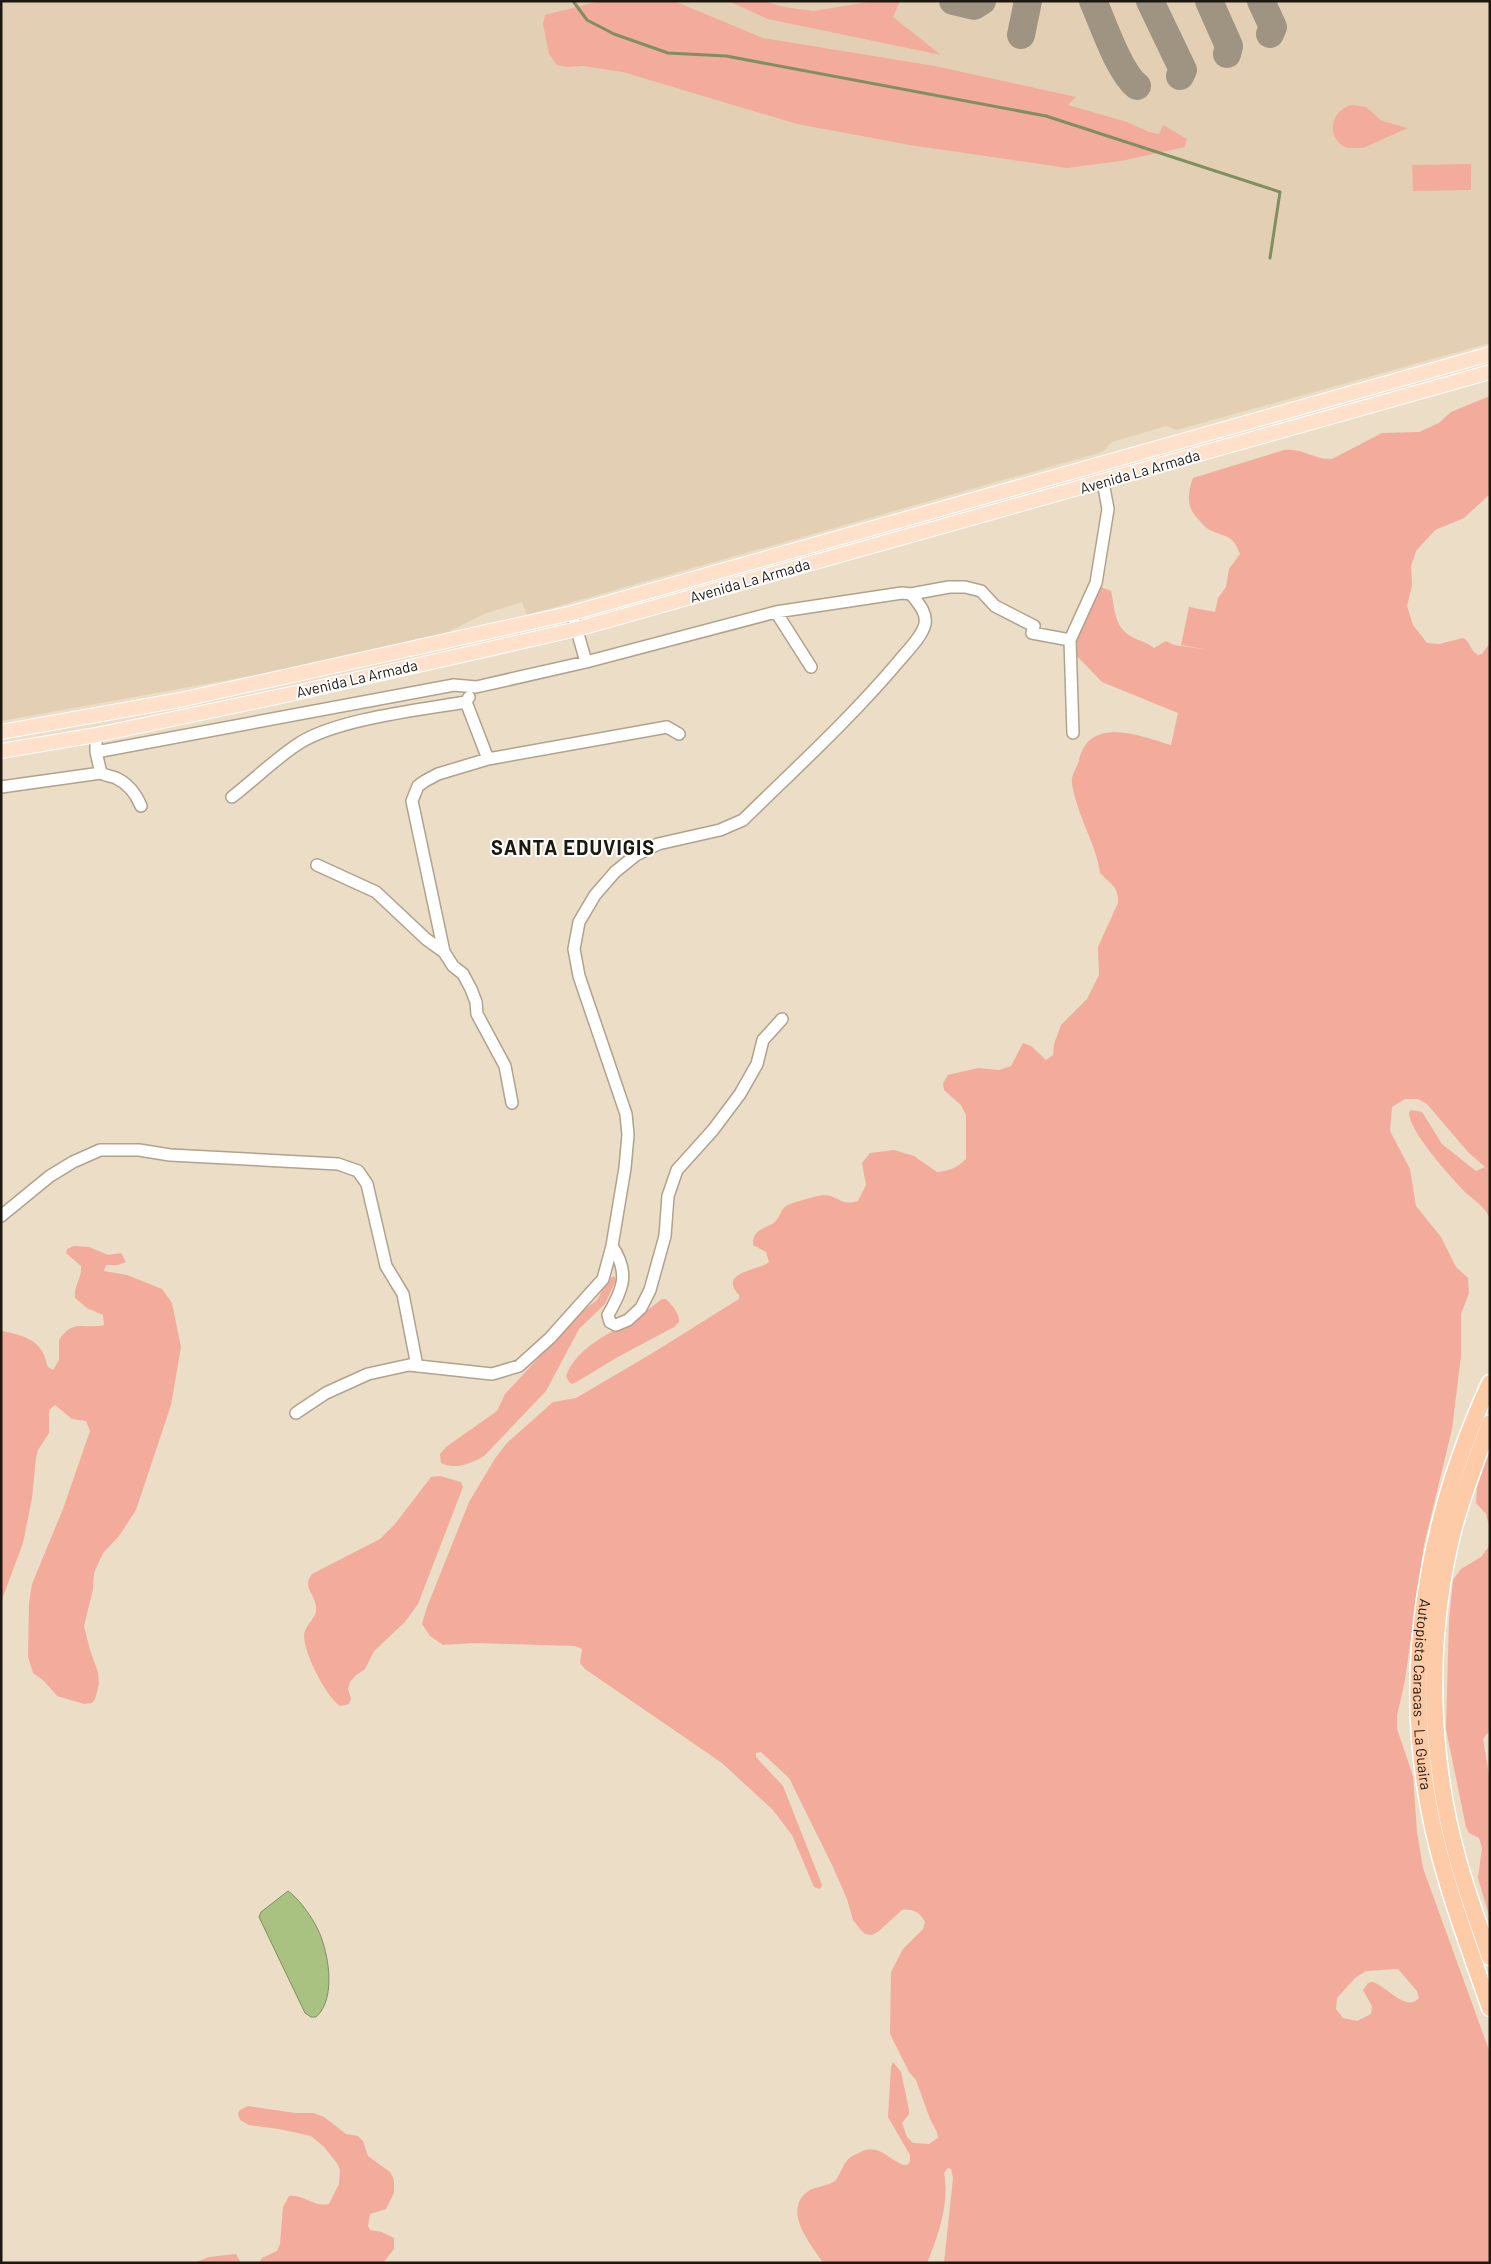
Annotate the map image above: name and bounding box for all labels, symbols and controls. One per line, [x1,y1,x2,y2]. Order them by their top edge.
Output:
street label: Avenida La Armada [1078,445,1202,497]
street label: Avenida La Armada [688,554,812,606]
street label: Avenida La Armada [294,655,419,701]
district label: SANTA EDUVIGIS [491,835,655,859]
street label: Autopista Caracas - La Guaira [1410,1598,1436,1791]

